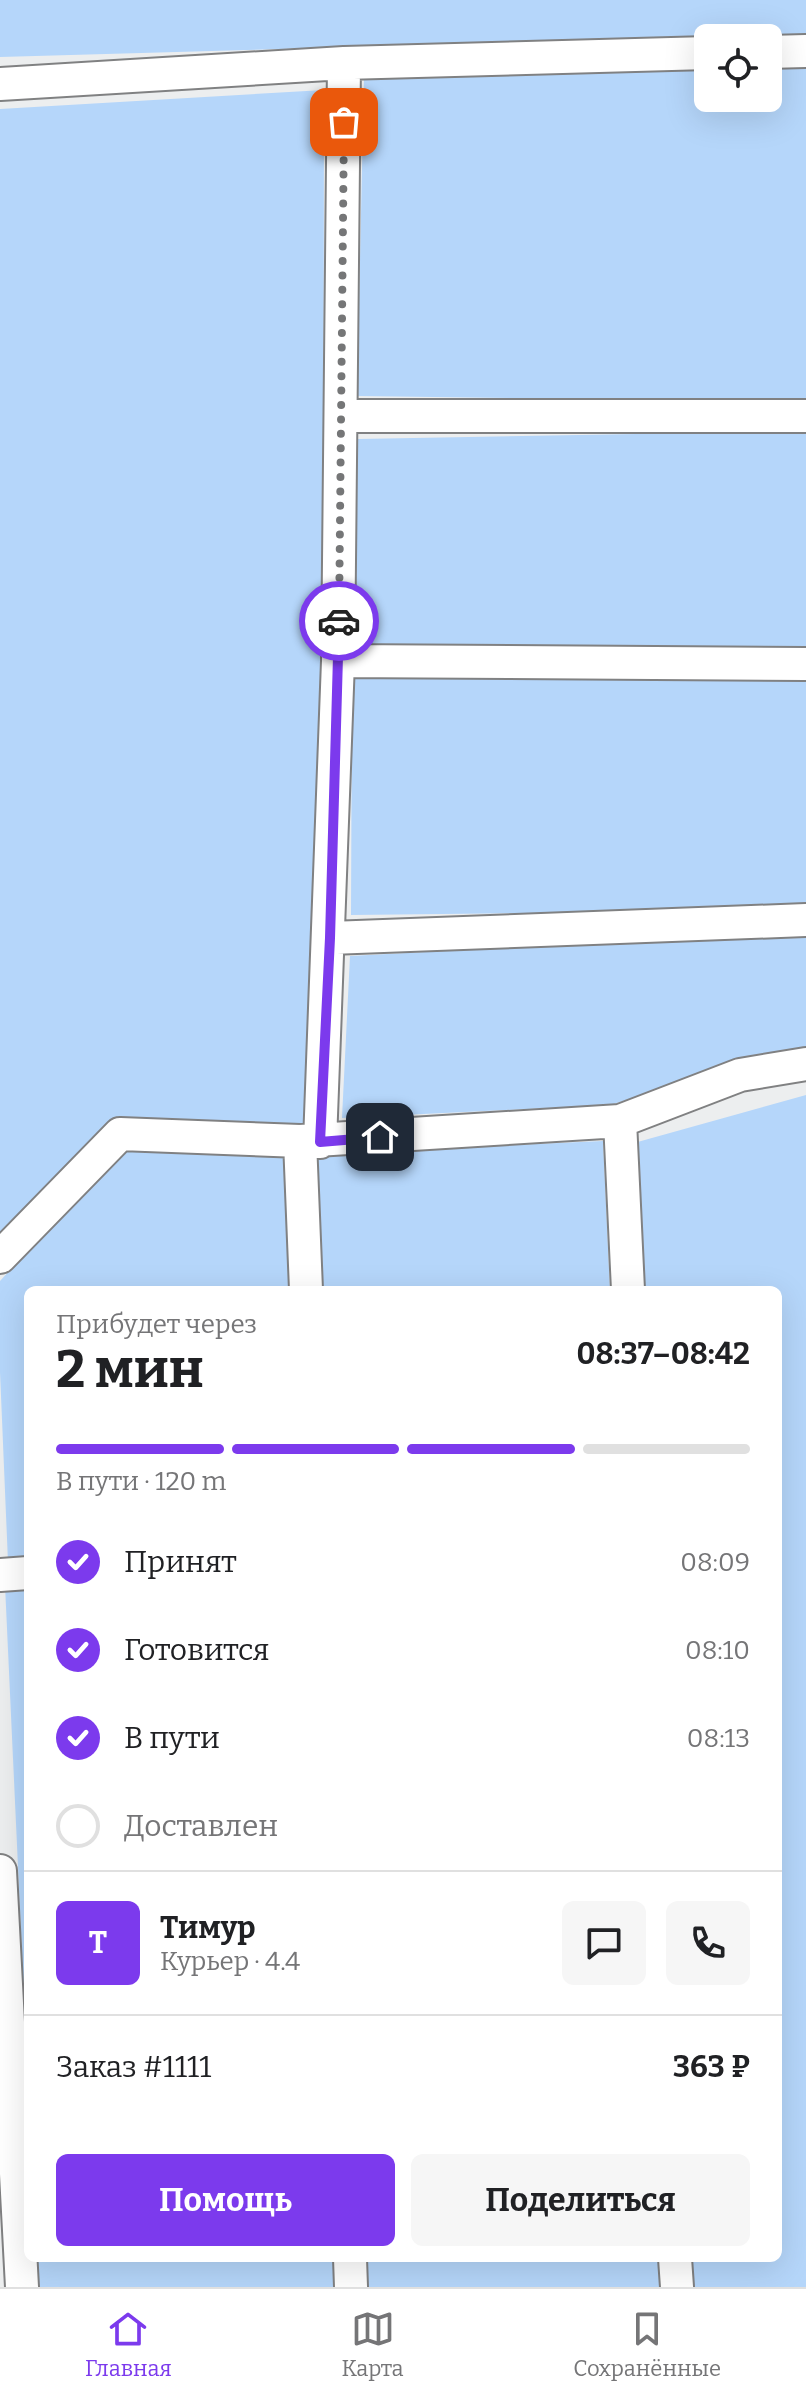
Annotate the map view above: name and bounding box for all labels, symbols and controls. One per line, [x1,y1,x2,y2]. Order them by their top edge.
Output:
map controls [694,24,782,112]
button: locate [694,24,782,112]
pin [310,88,378,156]
icon: bag [322,100,366,144]
courier [299,581,379,661]
icon: car [317,599,361,643]
pin [346,1103,414,1171]
icon: home [358,1115,402,1159]
text: Прибудет через [56,1309,257,1340]
text: 08:37–08:42 [576,1336,750,1372]
text: 2 мин [56,1338,204,1401]
text: В пути · 120 m [56,1466,226,1497]
icon: check [56,1540,100,1584]
text: Принят [124,1544,237,1580]
text: 08:09 [680,1547,750,1578]
icon: check [56,1628,100,1672]
text: Готовится [124,1632,269,1668]
text: 08:10 [685,1635,750,1666]
icon: check [56,1716,100,1760]
text: В пути [124,1720,220,1756]
text: 08:13 [687,1723,750,1754]
text: Доставлен [124,1808,278,1844]
button: chat [562,1901,646,1985]
button: phone [666,1901,750,1985]
text: Тимур [160,1910,255,1946]
text: Т [89,1925,107,1961]
text: Курьер · 4.4 [160,1946,300,1977]
text: Заказ #1111 [56,2049,211,2085]
text: 363 ₽ [673,2049,750,2085]
button: Помощь [56,2154,395,2246]
button: Поделиться [411,2154,750,2246]
tab: Главная [85,2307,172,2382]
tab: Карта [341,2307,404,2382]
tab: Сохранённые [573,2307,721,2382]

